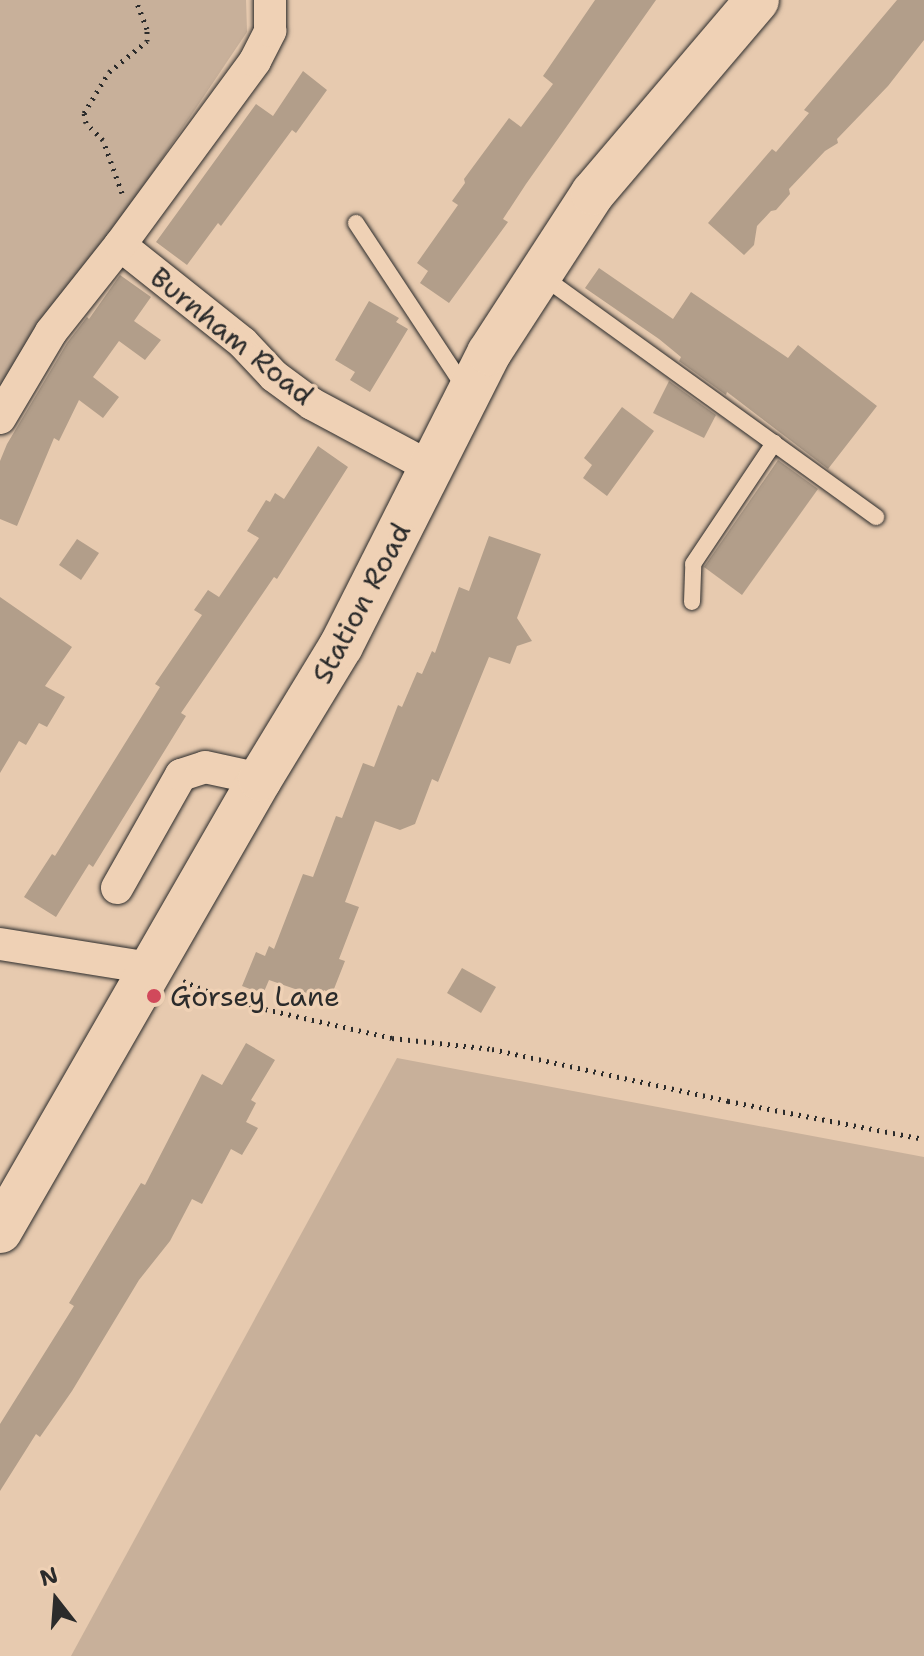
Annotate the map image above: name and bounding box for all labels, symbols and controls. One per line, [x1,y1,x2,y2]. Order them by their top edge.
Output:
street label: Burnham Road [144,260,320,412]
street label: Station Road [305,517,417,689]
place label: Gorsey Lane [170,979,340,1013]
marker: Gorsey Lane [145,987,163,1005]
north arrow [16,1560,96,1640]
text: N [36,1560,61,1593]

